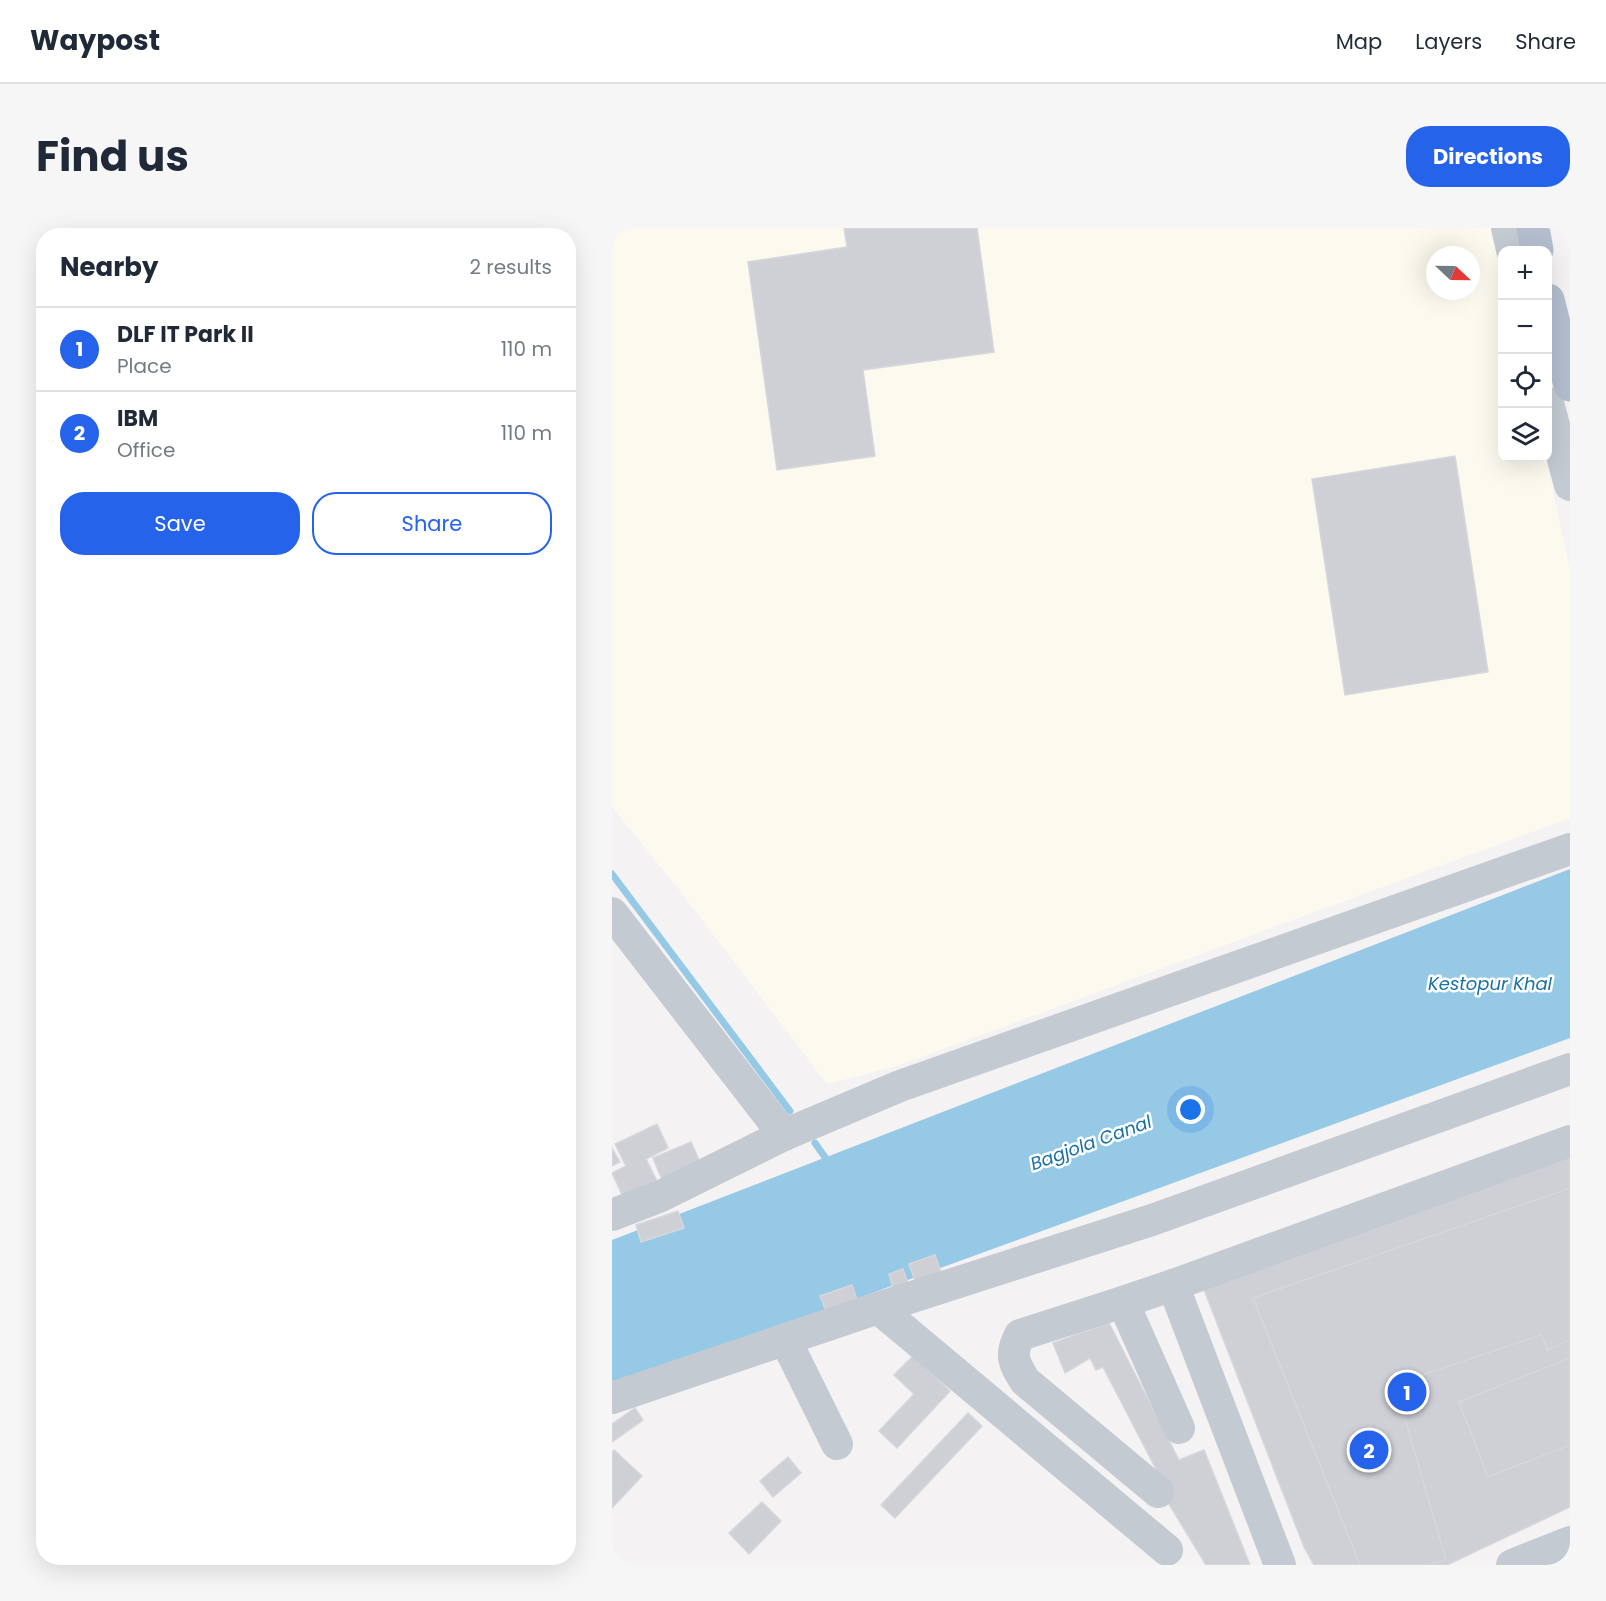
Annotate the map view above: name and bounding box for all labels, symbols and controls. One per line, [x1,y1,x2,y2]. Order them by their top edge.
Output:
text: Waypost [30,21,160,60]
text: Map [1336,27,1382,56]
text: Layers [1415,27,1482,56]
text: Share [1515,27,1576,56]
button: Directions [1406,126,1570,187]
text: Find us [36,127,189,186]
north arrow [1426,246,1480,300]
map controls [1498,246,1552,462]
button: + [1498,246,1552,300]
text: Nearby [60,249,158,285]
text: 2 results [469,253,552,281]
button: − [1498,300,1552,354]
text: DLF IT Park II [117,319,254,350]
text: 1 [76,335,83,363]
text: 110 m [501,335,552,363]
text: Place [117,352,172,380]
button: locate [1498,354,1552,408]
text: IBM [117,403,158,434]
button: layers [1498,408,1552,462]
text: 2 [74,419,85,447]
text: 110 m [501,419,552,447]
text: Office [117,436,175,464]
button: Save [60,492,300,555]
button: Share [312,492,552,555]
water label: Kestopur Khal [1428,971,1553,996]
your location [1176,1095,1205,1124]
water label: Bagjola Canal [1027,1109,1156,1176]
pin: 1 [1388,1370,1426,1414]
pin: 2 [1350,1428,1389,1472]

